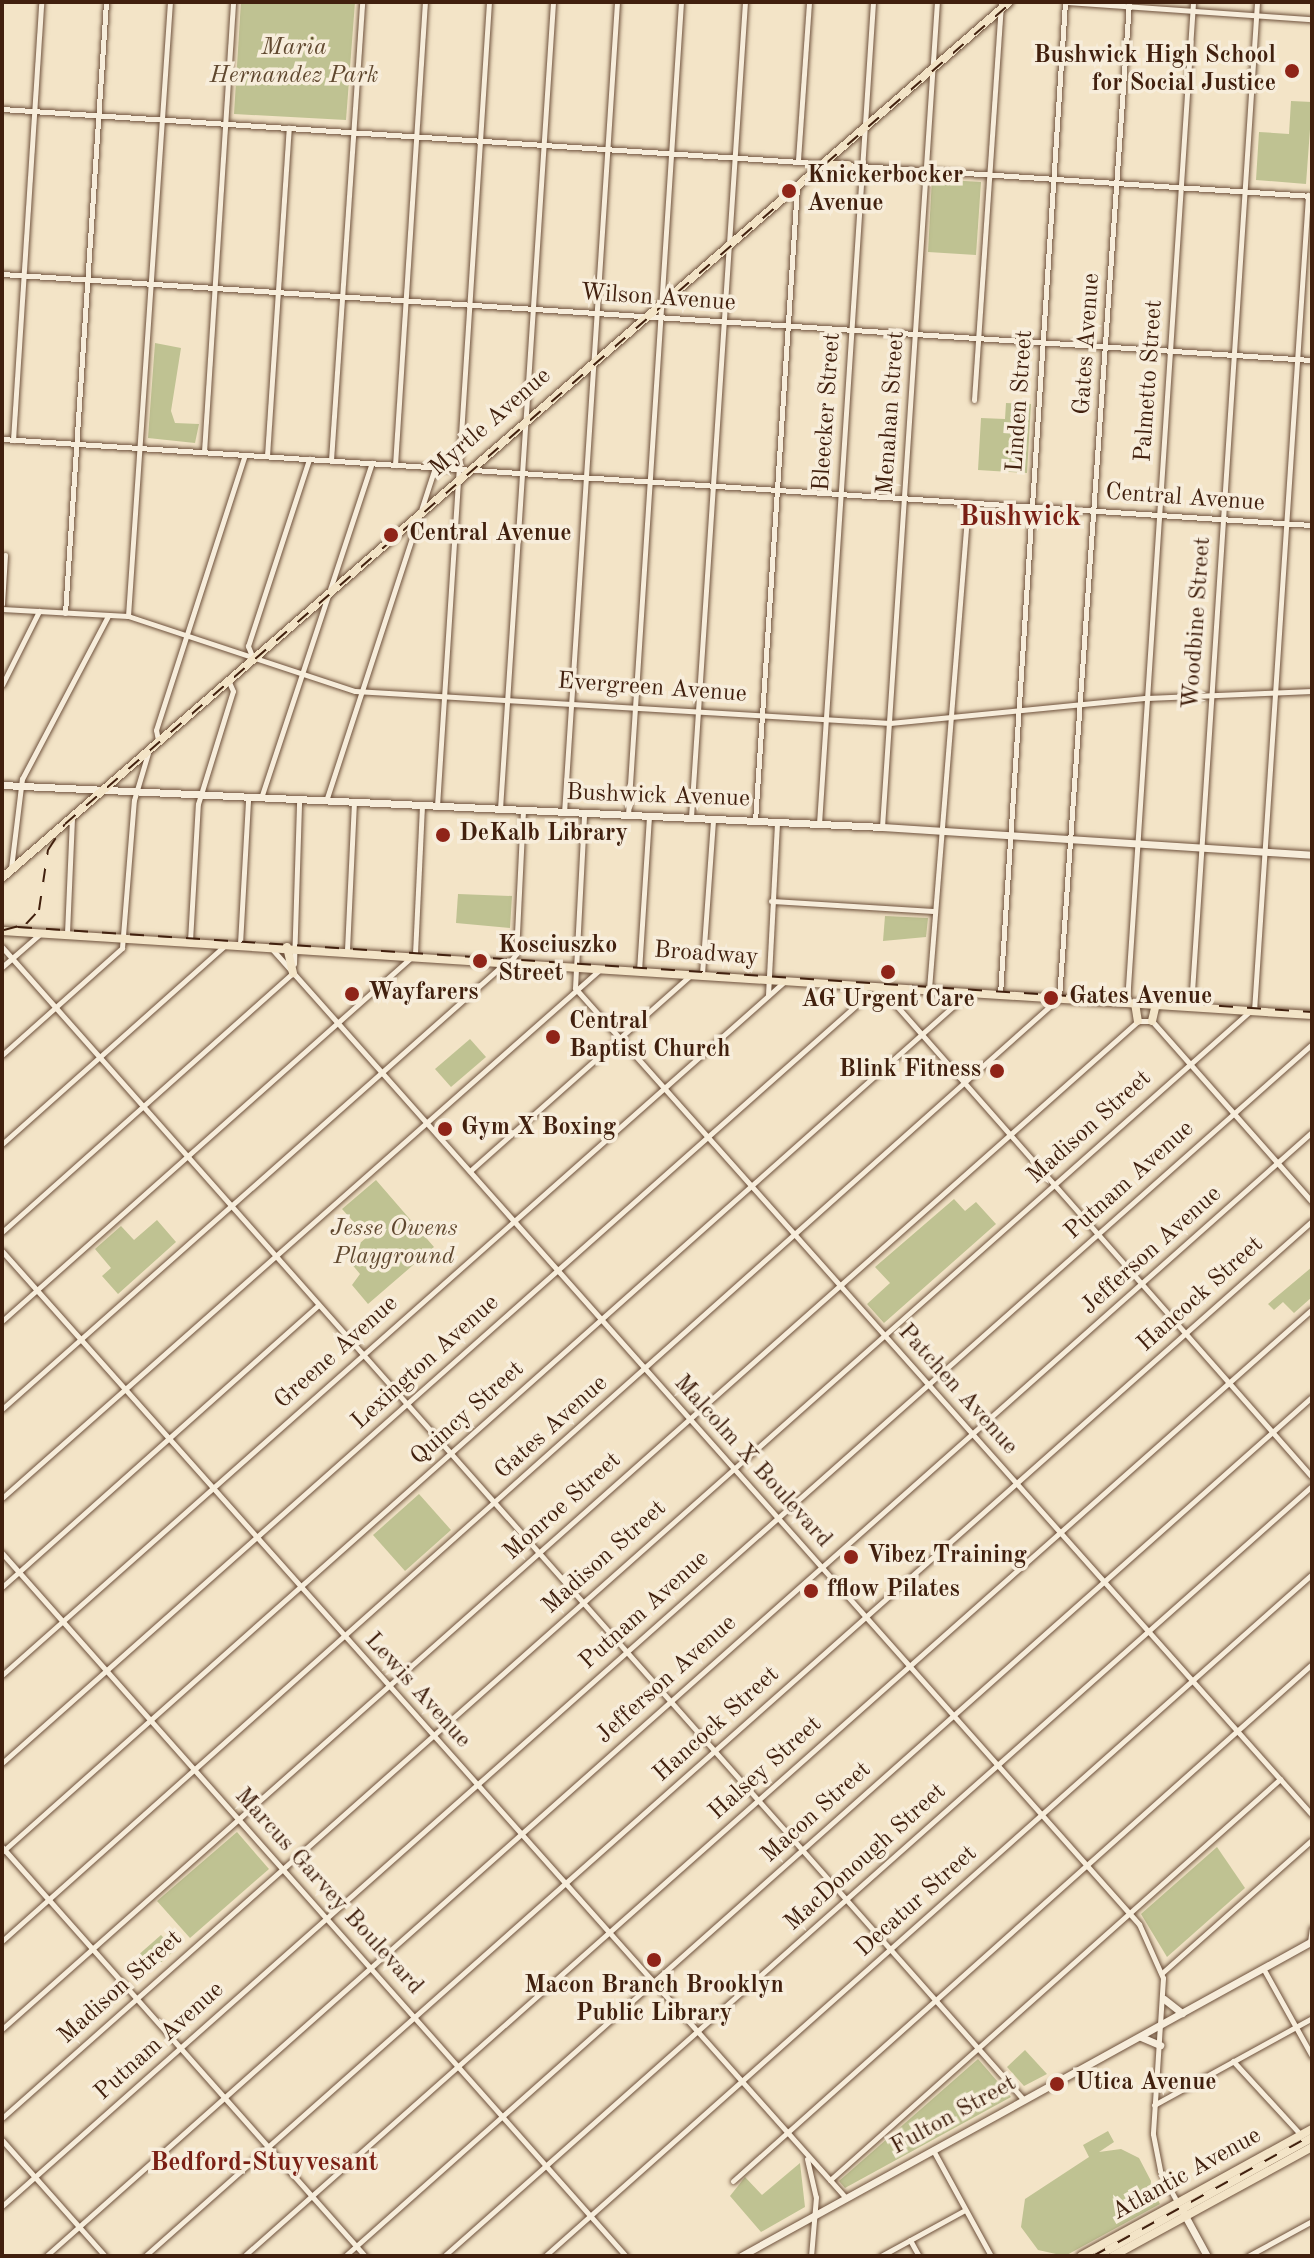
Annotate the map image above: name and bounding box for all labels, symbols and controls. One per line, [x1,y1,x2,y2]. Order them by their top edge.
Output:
park label: Maria Hernandez Park [209,35,379,91]
place label: Bushwick High School for Social Justice [1033,43,1276,99]
marker: Bushwick High School for Social Justice [1283,62,1301,80]
place label: Knickerbocker Avenue [807,163,964,219]
marker: Knickerbocker Avenue [778,180,800,202]
street label: Gates Avenue [1069,272,1107,416]
street label: Wilson Avenue [579,279,737,319]
street label: Palmetto Street [1130,299,1170,463]
street label: Linden Street [1002,329,1040,473]
street label: Menahan Street [872,330,912,496]
street label: Bleecker Street [808,332,848,492]
street label: Myrtle Avenue [424,362,558,484]
street label: Central Avenue [1104,479,1266,519]
district label: Bushwick [959,501,1081,535]
place label: Central Avenue [409,521,572,549]
marker: Central Avenue [380,524,402,546]
street label: Woodbine Street [1178,536,1218,710]
street label: Evergreen Avenue [556,668,748,710]
street label: Bushwick Avenue [566,779,750,815]
place label: DeKalb Library [459,821,628,849]
marker: DeKalb Library [434,826,452,844]
place label: Kosciuszko Street [498,933,617,989]
street label: Broadway [653,937,759,973]
marker: Kosciuszko Street [469,950,491,972]
marker: AG Urgent Care [877,961,899,983]
place label: Wayfarers [368,980,479,1008]
place label: Gates Avenue [1069,984,1212,1012]
marker: Wayfarers [343,985,361,1003]
place label: AG Urgent Care [801,987,975,1015]
marker: Gates Avenue [1040,987,1062,1009]
place label: Central Baptist Church [569,1009,730,1065]
marker: Central Baptist Church [544,1028,562,1046]
place label: Blink Fitness [839,1057,981,1085]
marker: Blink Fitness [988,1062,1006,1080]
street label: Madison Street [1022,1065,1158,1191]
place label: Gym X Boxing [461,1115,616,1143]
street label: Putnam Avenue [1059,1115,1201,1247]
marker: Gym X Boxing [436,1120,454,1138]
street label: Jefferson Avenue [1076,1180,1228,1322]
park label: Jesse Owens Playground [330,1216,458,1272]
street label: Hancock Street [1132,1231,1270,1359]
street label: Lexington Avenue [346,1289,506,1437]
street label: Greene Avenue [269,1290,405,1416]
street label: Patchen Avenue [891,1319,1023,1461]
street label: Quincy Street [405,1356,531,1472]
street label: Gates Avenue [490,1370,614,1486]
street label: Malcolm X Boulevard [667,1370,837,1554]
street label: Monroe Street [498,1447,628,1567]
street label: Madison Street [537,1495,673,1621]
place label: Vibez Training [867,1543,1027,1571]
street label: Putnam Avenue [574,1545,716,1677]
marker: Vibez Training [842,1548,860,1566]
place label: fflow Pilates [827,1577,960,1605]
marker: fflow Pilates [802,1582,820,1600]
street label: Jefferson Avenue [591,1609,743,1751]
street label: Lewis Avenue [358,1627,476,1755]
street label: Hancock Street [648,1661,786,1789]
street label: Halsey Street [704,1711,828,1827]
street label: Macon Street [756,1756,878,1870]
street label: MacDonough Street [779,1778,953,1938]
street label: Marcus Garvey Boulevard [228,1783,428,2001]
street label: Decatur Street [850,1840,984,1964]
street label: Madison Street [53,1925,189,2051]
marker: Macon Branch Brooklyn Public Library [645,1951,663,1969]
place label: Macon Branch Brooklyn Public Library [524,1973,784,2029]
street label: Putnam Avenue [89,1976,231,2108]
street label: Fulton Street [886,2070,1022,2162]
place label: Utica Avenue [1075,2070,1217,2098]
marker: Utica Avenue [1046,2073,1068,2095]
street label: Atlantic Avenue [1107,2122,1267,2228]
district label: Bedford-Stuyvesant [150,2148,378,2180]

